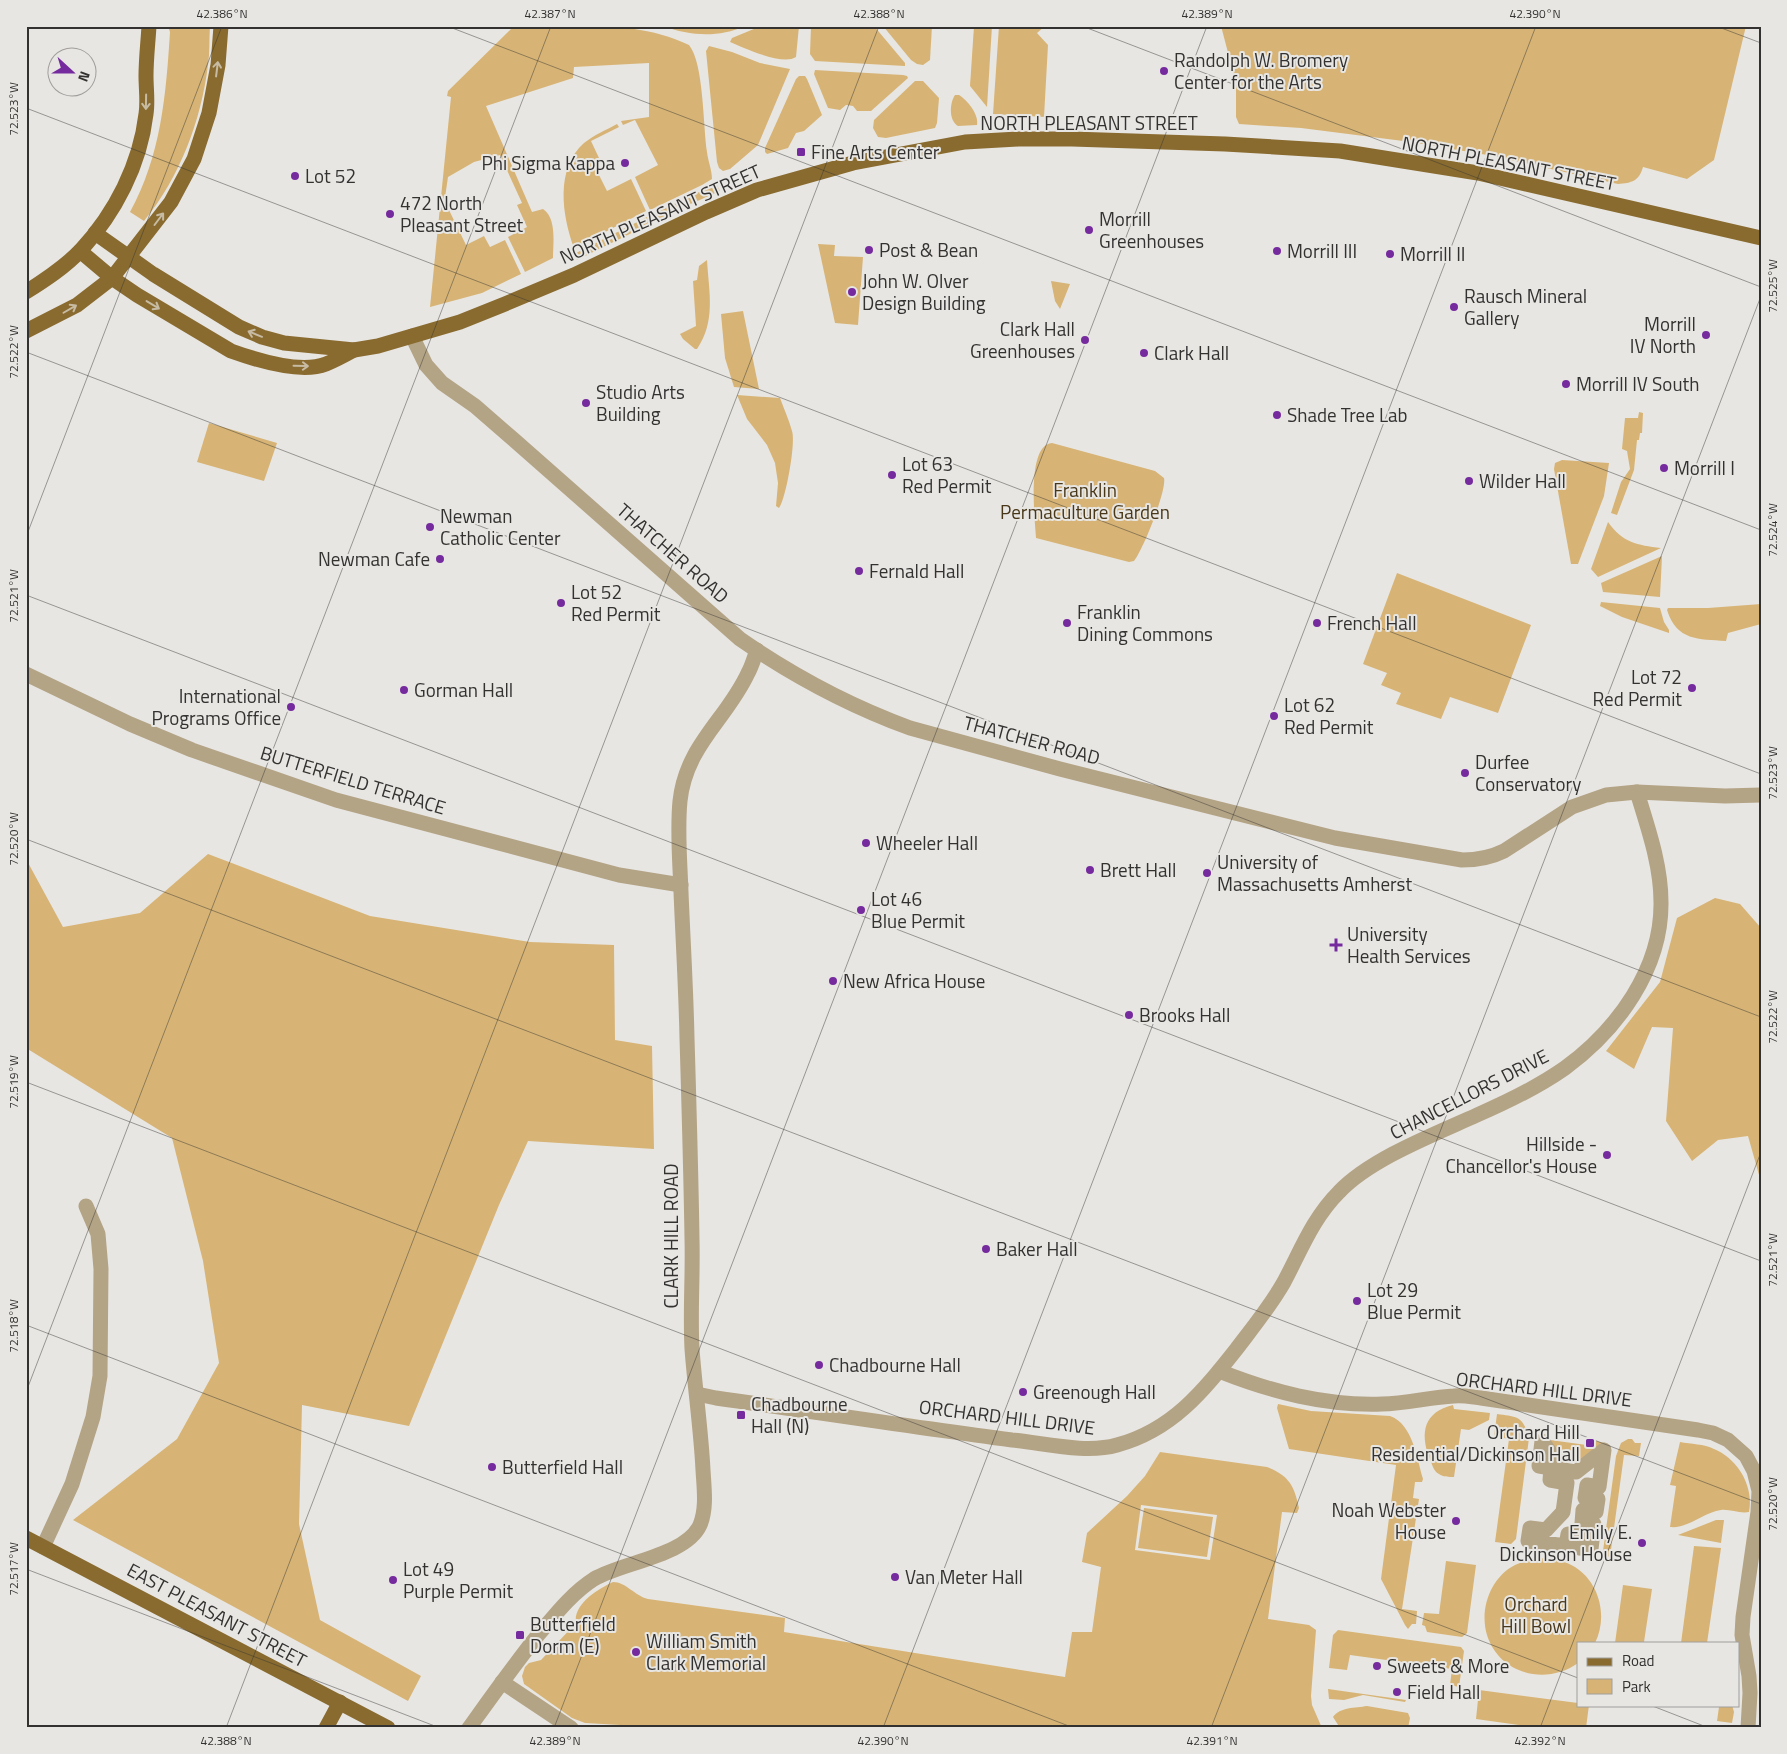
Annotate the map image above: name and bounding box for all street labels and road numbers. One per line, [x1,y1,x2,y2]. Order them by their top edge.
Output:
street label: NORTH PLEASANT STREET [980,108,1198,137]
street label: NORTH PLEASANT STREET [1400,128,1619,197]
street label: NORTH PLEASANT STREET [555,156,765,271]
street label: THATCHER ROAD [611,496,736,610]
street label: THATCHER ROAD [961,707,1104,772]
street label: BUTTERFIELD TERRACE [257,738,449,822]
street label: CHANCELLORS DRIVE [1384,1041,1553,1146]
street label: CLARK HILL ROAD [656,1164,685,1308]
street label: ORCHARD HILL DRIVE [1454,1363,1634,1414]
street label: ORCHARD HILL DRIVE [917,1391,1097,1442]
street label: EAST PLEASANT STREET [122,1555,312,1674]

